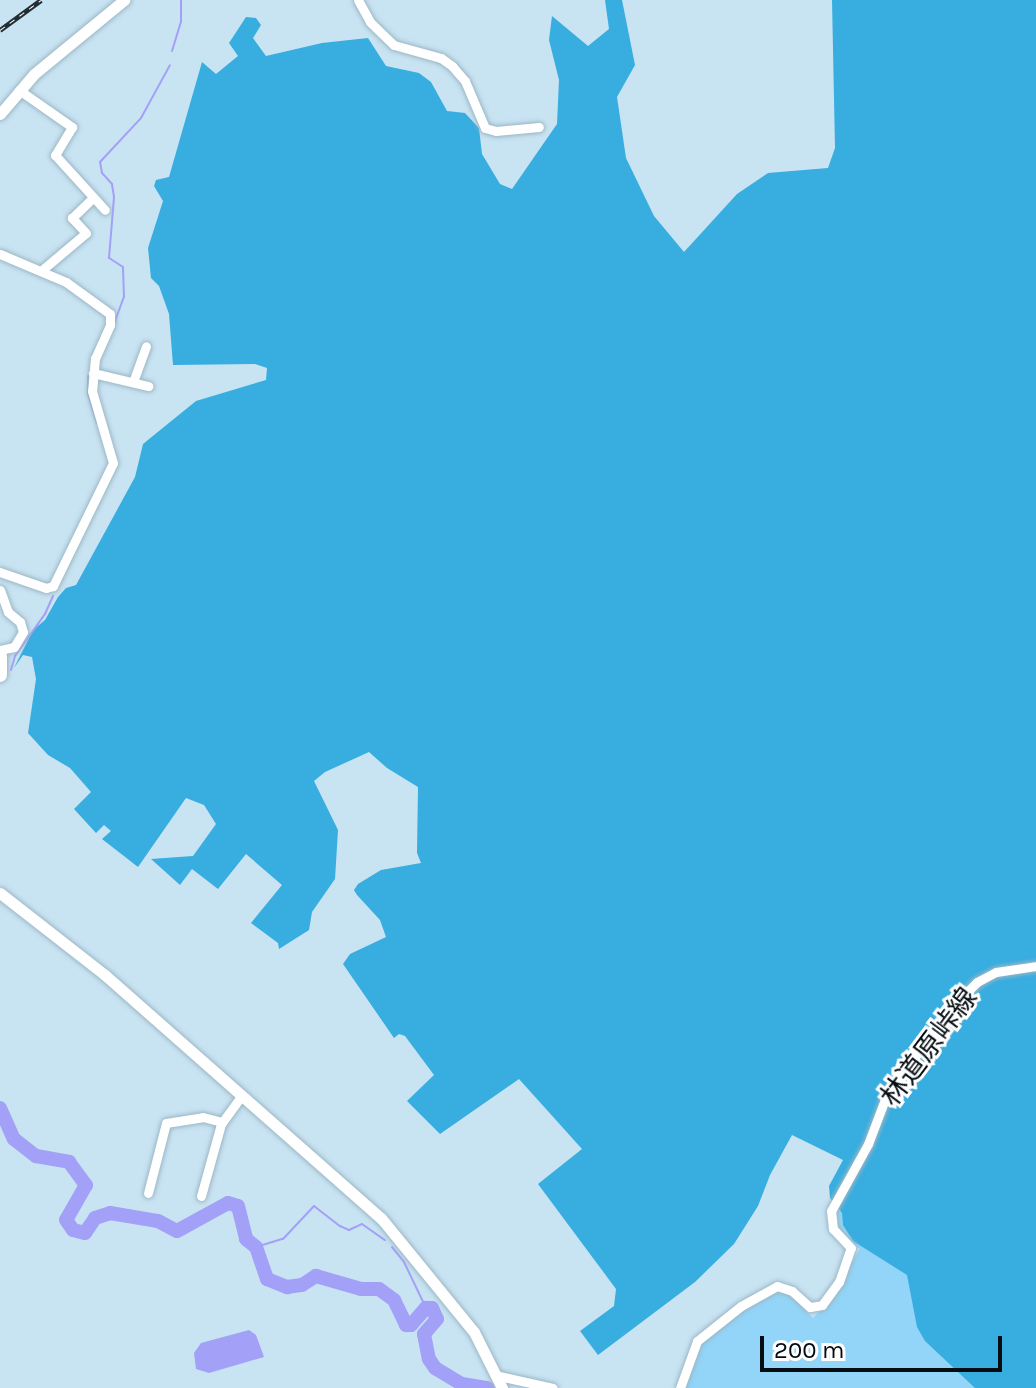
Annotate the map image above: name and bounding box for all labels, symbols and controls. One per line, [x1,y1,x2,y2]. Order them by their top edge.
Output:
street label: 林道原峠線 [873,981,985,1113]
scale bar [764,1320,1006,1370]
text: 200 m [774,1336,845,1364]

